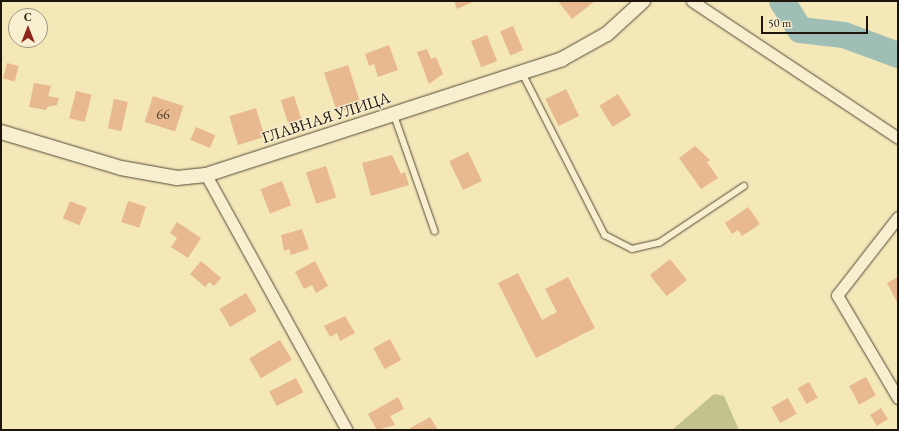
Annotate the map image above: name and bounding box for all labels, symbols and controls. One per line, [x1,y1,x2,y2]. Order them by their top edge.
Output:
north arrow [8,8,48,48]
scale bar [763,8,870,34]
text: С [24,10,32,24]
text: 50 m [768,15,791,31]
street label: ГЛАВНАЯ УЛИЦА [259,88,393,148]
house number: 66 [156,106,170,122]

